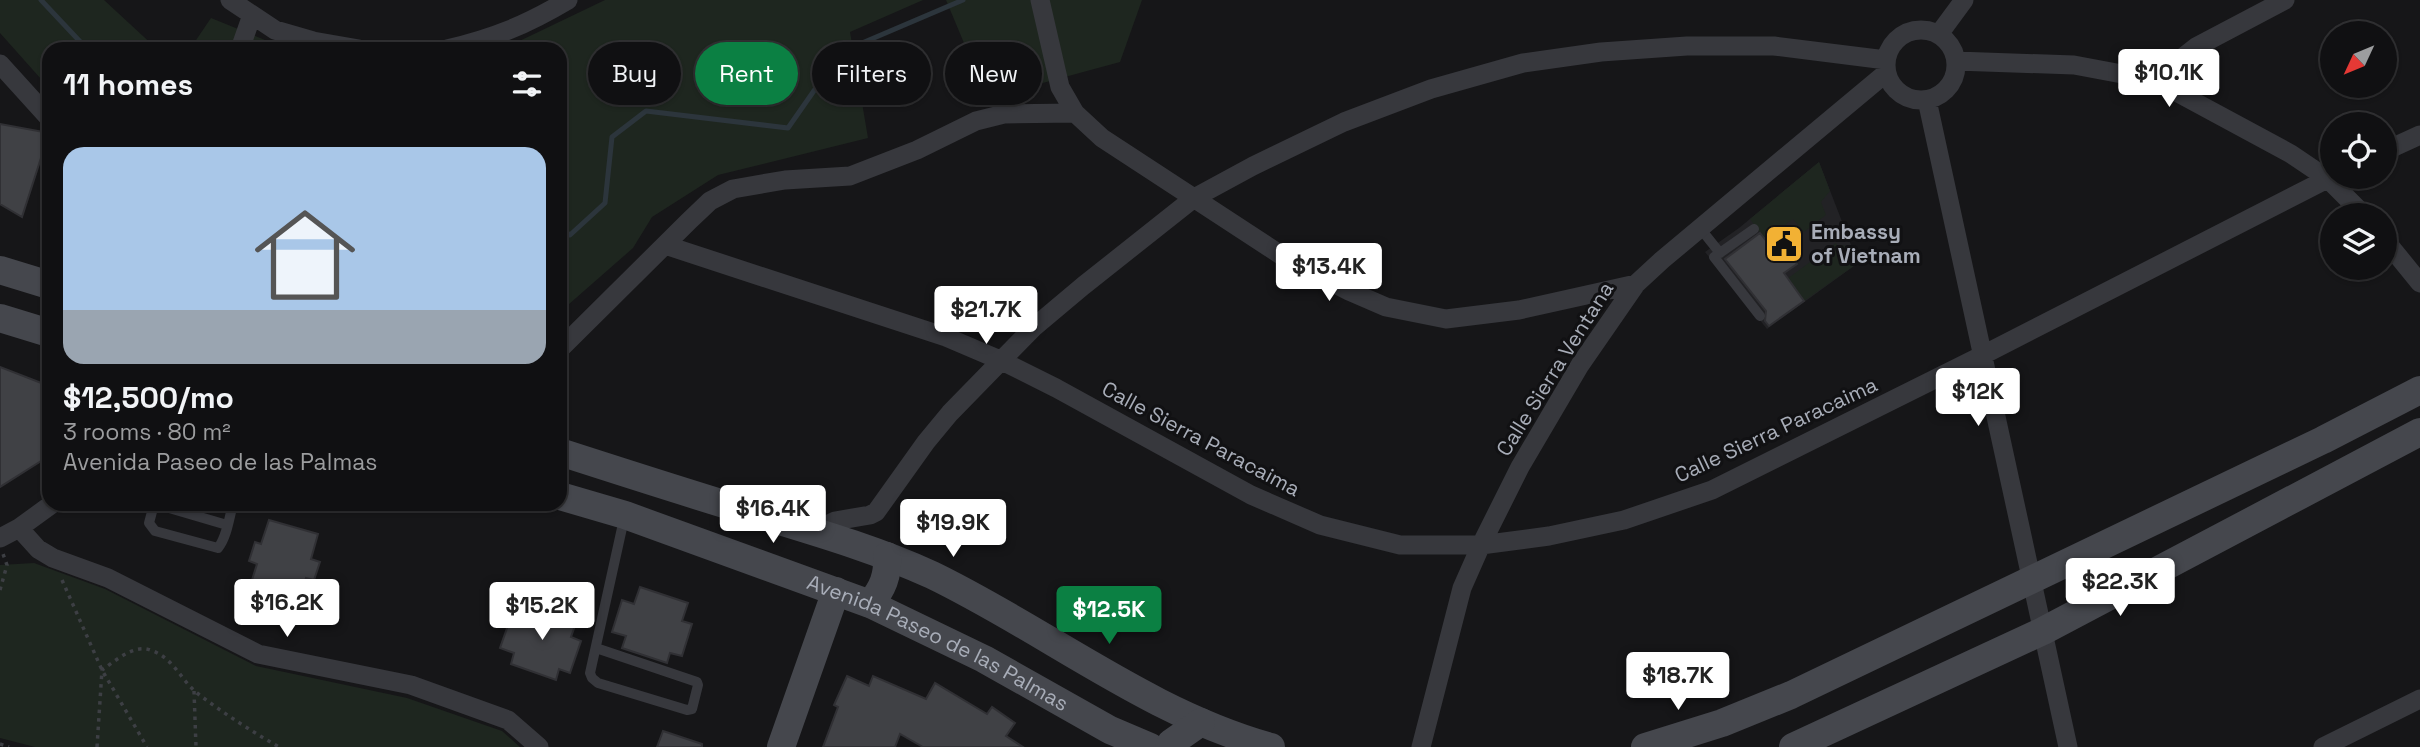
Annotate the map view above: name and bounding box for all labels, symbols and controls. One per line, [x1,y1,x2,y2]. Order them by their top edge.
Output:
north arrow [2320,21,2398,98]
map controls [2320,21,2397,280]
chip: Buy [588,42,681,105]
chip: Rent [695,42,798,105]
chip: Filters [812,42,931,105]
chip: New [945,42,1042,105]
pin: $10.1K [2112,50,2226,109]
text: $10.1K [2134,57,2204,87]
text: 11 homes [63,65,193,104]
icon: filters [508,65,546,103]
button: locate [2320,112,2397,189]
icon: home [242,192,368,318]
button: layers [2320,203,2397,280]
place label: Embassy of Vietnam [1811,218,1921,269]
public building icon: Embassy of Vietnam [1763,223,1805,265]
pin: $13.4K [1272,244,1386,303]
text: $13.4K [1292,251,1366,281]
street label: Calle Sierra Ventana [1490,277,1619,461]
pin: $21.7K [929,286,1043,346]
text: $21.7K [950,294,1022,324]
pin: $12K [1937,368,2019,428]
street label: Calle Sierra Paracaima [1670,371,1882,488]
street label: Calle Sierra Paracaima [1097,375,1305,502]
text: $12K [1952,376,2004,406]
text: $12,500/mo [63,378,234,417]
text: 3 rooms · 80 m² [63,417,231,447]
text: Avenida Paseo de las Palmas [63,447,377,477]
pin: $16.4K [716,486,830,545]
text: $16.4K [736,493,810,523]
pin: $19.9K [896,500,1010,559]
text: $19.9K [916,507,990,537]
pin: $22.3K [2063,558,2177,618]
text: $22.3K [2082,566,2158,596]
street label: Avenida Paseo de las Palmas [803,568,1073,717]
pin: $16.2K [230,580,344,639]
pin: $15.2K [485,582,599,642]
pin: $12.5K [1052,586,1166,646]
text: $16.2K [250,587,324,617]
text: $15.2K [505,590,579,620]
text: $12.5K [1072,594,1146,624]
pin: $18.7K [1621,652,1735,712]
text: $18.7K [1642,660,1714,690]

